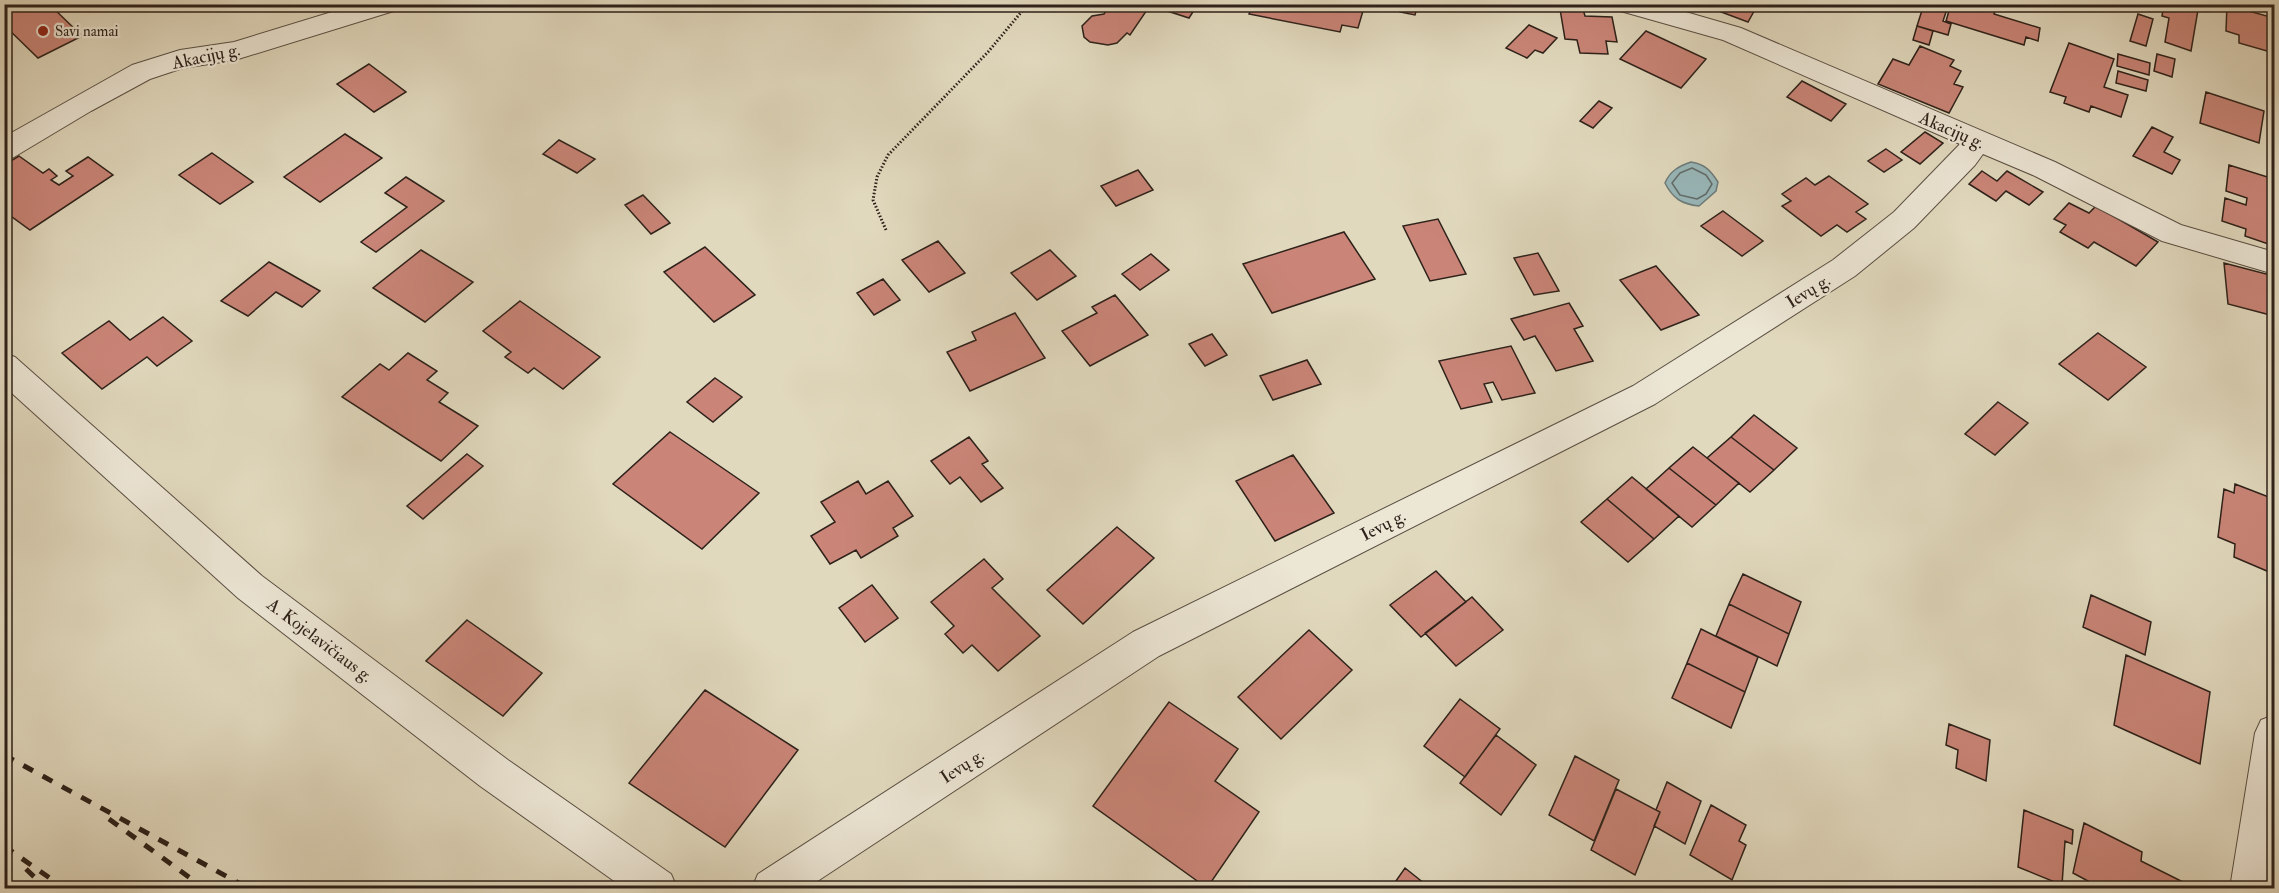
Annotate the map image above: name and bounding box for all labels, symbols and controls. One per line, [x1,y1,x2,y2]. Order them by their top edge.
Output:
place label: Savi namai [55,22,119,41]
marker: Savi namai [36,24,50,38]
street label: Akacijų g. [169,38,242,75]
street label: Akacijų g. [1915,106,1988,154]
street label: Ievų g. [1782,269,1835,314]
street label: Ievų g. [1357,504,1410,547]
street label: A. Kojelavičiaus g. [261,593,377,688]
street label: Ievų g. [936,744,989,789]

